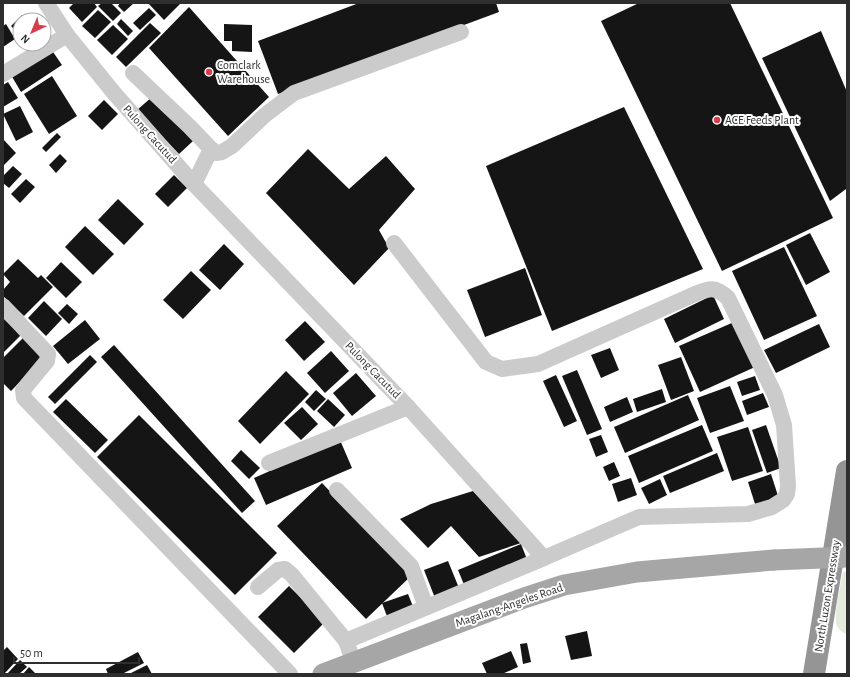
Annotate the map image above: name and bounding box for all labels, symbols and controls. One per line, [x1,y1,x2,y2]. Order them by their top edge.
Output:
north arrow [12,12,52,52]
text: N [19,32,32,45]
place label: Comclark Warehouse [217,59,270,85]
marker: Comclark Warehouse [204,67,214,77]
street label: Pulong Cacutud [121,103,179,165]
place label: ACE Feeds Plant [725,114,799,126]
marker: ACE Feeds Plant [712,115,722,125]
street label: Pulong Cacutud [343,339,403,401]
street label: North Luzon Expressway [812,539,843,653]
street label: Magalang-Angeles Road [454,581,564,629]
scale bar [14,639,139,665]
text: 50 m [20,647,43,659]

